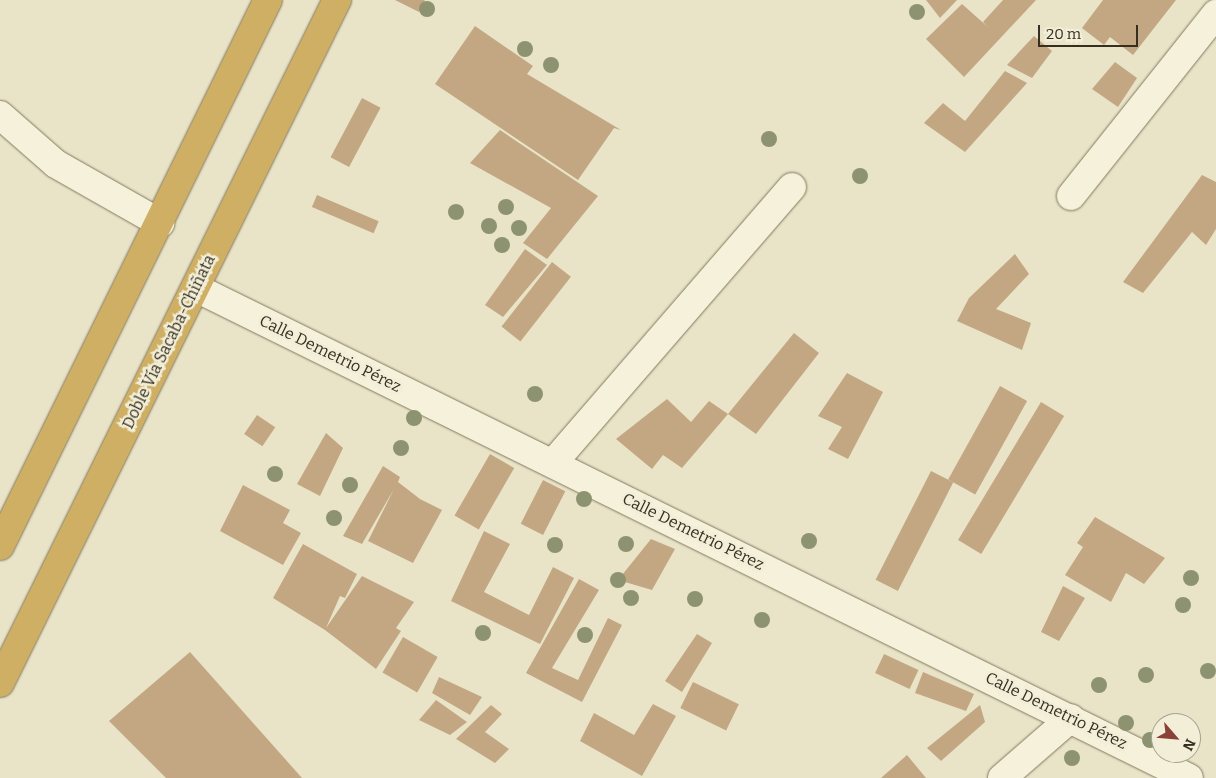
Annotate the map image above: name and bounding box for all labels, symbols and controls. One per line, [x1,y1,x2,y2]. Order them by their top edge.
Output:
scale bar [1041,15,1141,47]
text: 20 m [1046,25,1081,43]
street label: Doble Vía Sacaba-Chiñata [118,252,220,432]
street label: Calle Demetrio Pérez [256,311,404,397]
street label: Calle Demetrio Pérez [619,489,767,575]
street label: Calle Demetrio Pérez [982,668,1130,754]
north arrow [1151,713,1201,763]
text: N [1179,736,1199,753]

